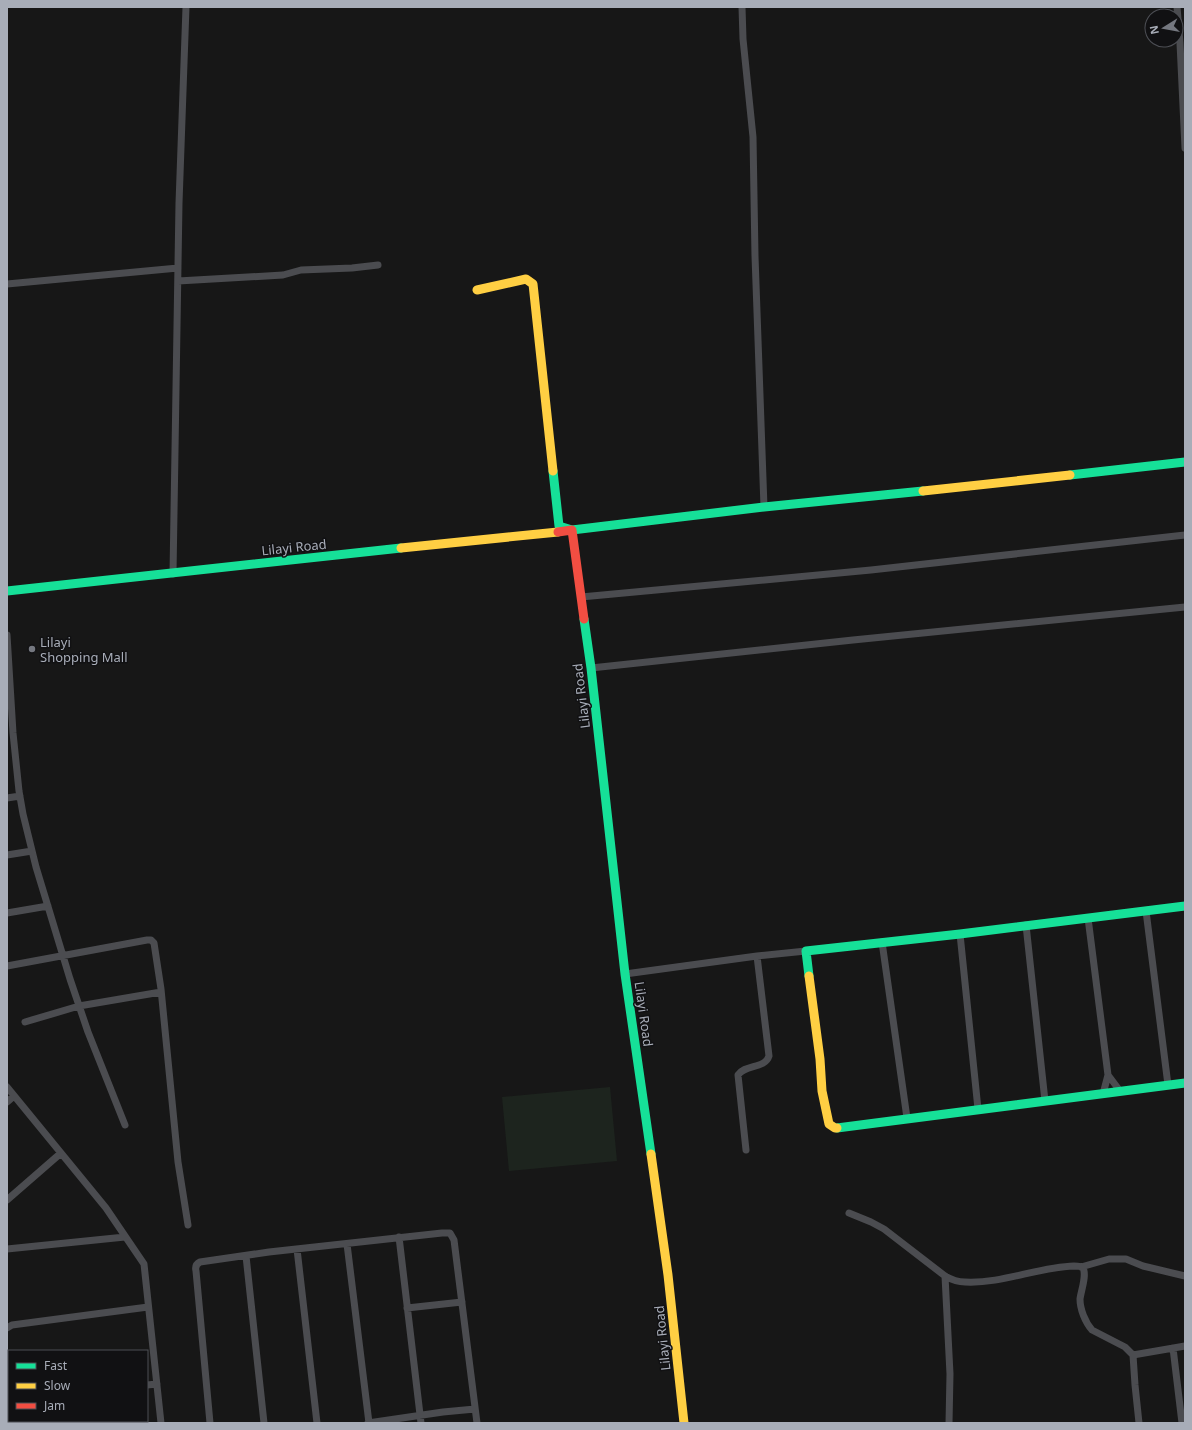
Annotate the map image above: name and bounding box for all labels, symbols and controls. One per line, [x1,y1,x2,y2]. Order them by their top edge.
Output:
north arrow [1144,8,1184,48]
text: N [1145,24,1162,36]
street label: Lilayi Road [261,535,327,559]
place label: Lilayi Shopping Mall [40,633,128,666]
marker: Lilayi Shopping Mall [27,644,37,654]
street label: Lilayi Road [568,662,594,730]
street label: Lilayi Road [631,980,657,1048]
street label: Lilayi Road [650,1305,674,1371]
legend [8,1350,148,1422]
text: Fast [44,1357,68,1374]
text: Slow [44,1377,71,1394]
text: Jam [43,1397,65,1414]

